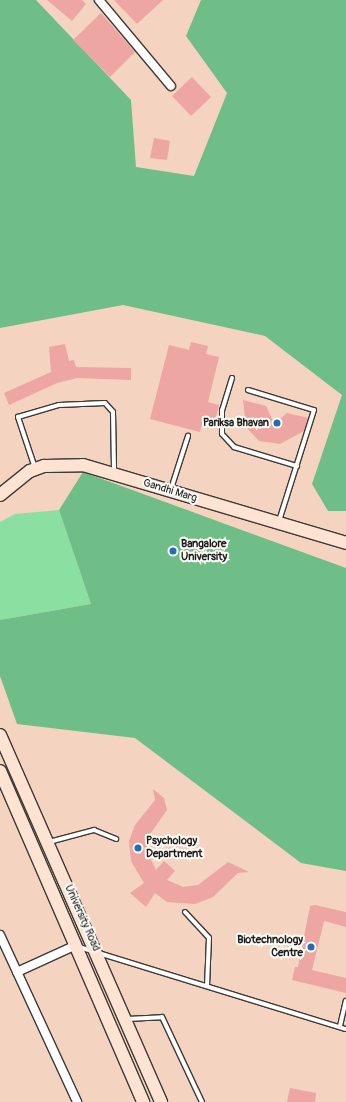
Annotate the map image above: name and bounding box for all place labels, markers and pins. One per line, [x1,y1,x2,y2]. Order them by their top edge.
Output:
place label: Pariksa Bhavan [203,416,269,430]
marker: Pariksa Bhavan [272,418,282,428]
place label: Bangalore University [181,538,227,564]
marker: Bangalore University [168,546,178,556]
place label: Psychology Department [146,835,203,861]
marker: Psychology Department [133,843,143,853]
place label: Biotechnology Centre [237,934,303,960]
marker: Biotechnology Centre [306,942,316,952]

